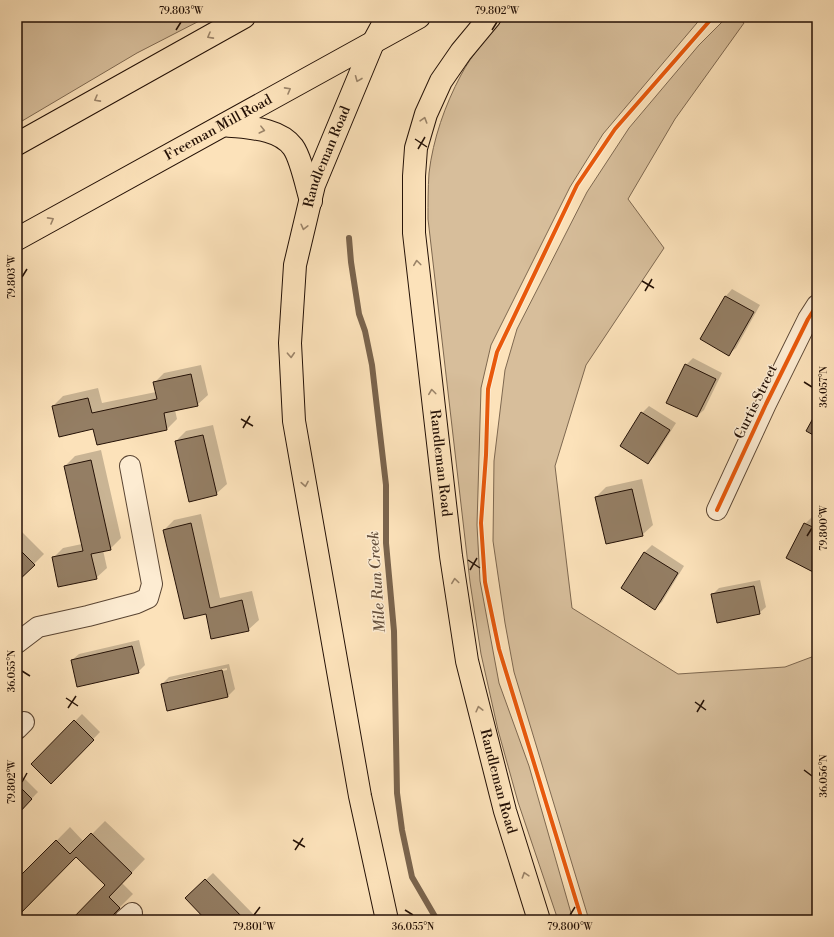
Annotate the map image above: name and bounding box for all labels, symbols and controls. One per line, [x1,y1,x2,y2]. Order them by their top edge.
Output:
text: 79.803°W [159,5,204,17]
text: 79.802°W [475,5,520,17]
one-way arrow [207,31,214,39]
one-way arrow [355,75,363,82]
one-way arrow [284,87,291,94]
street label: Freeman Mill Road [161,91,275,165]
one-way arrow [94,95,101,102]
street label: Randleman Road [300,103,355,209]
one-way arrow [419,117,428,124]
one-way arrow [259,126,266,134]
one-way arrow [47,217,54,224]
one-way arrow [301,224,309,230]
text: 79.803°W [6,254,18,299]
one-way arrow [413,260,422,266]
one-way arrow [286,352,295,358]
street label: Curtis Street [730,362,782,442]
text: 36.057°N [818,366,830,408]
one-way arrow [428,389,437,395]
street label: Randleman Road [425,409,455,518]
one-way arrow [300,481,309,487]
text: 79.800°W [818,504,830,551]
water label: Mile Run Creek [364,530,390,633]
one-way arrow [451,578,460,584]
text: 36.055°N [6,649,18,692]
one-way arrow [475,706,484,713]
street label: Randleman Road [476,727,521,836]
text: 36.056°N [818,754,830,798]
text: 79.802°W [6,759,18,804]
one-way arrow [521,871,530,878]
text: 79.801°W [233,921,276,933]
text: 36.055°N [392,921,435,933]
text: 79.800°W [547,921,594,933]

